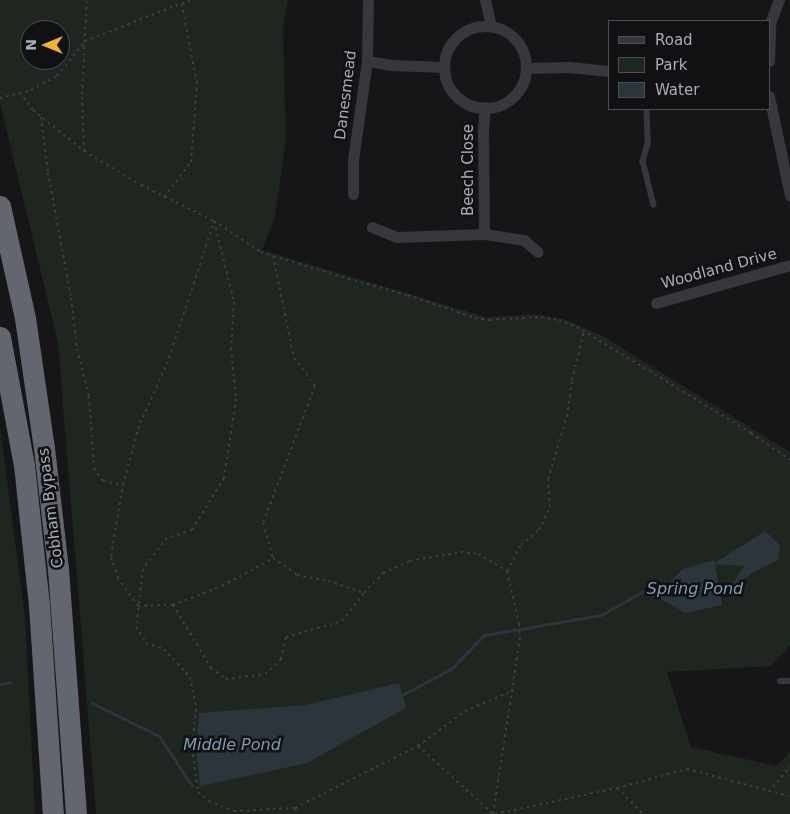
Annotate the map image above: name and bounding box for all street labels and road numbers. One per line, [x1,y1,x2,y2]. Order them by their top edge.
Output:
street label: Danesmead [332,49,360,141]
street label: Beech Close [460,124,478,216]
street label: Woodland Drive [659,245,779,293]
street label: Cobham Bypass [35,447,67,569]

